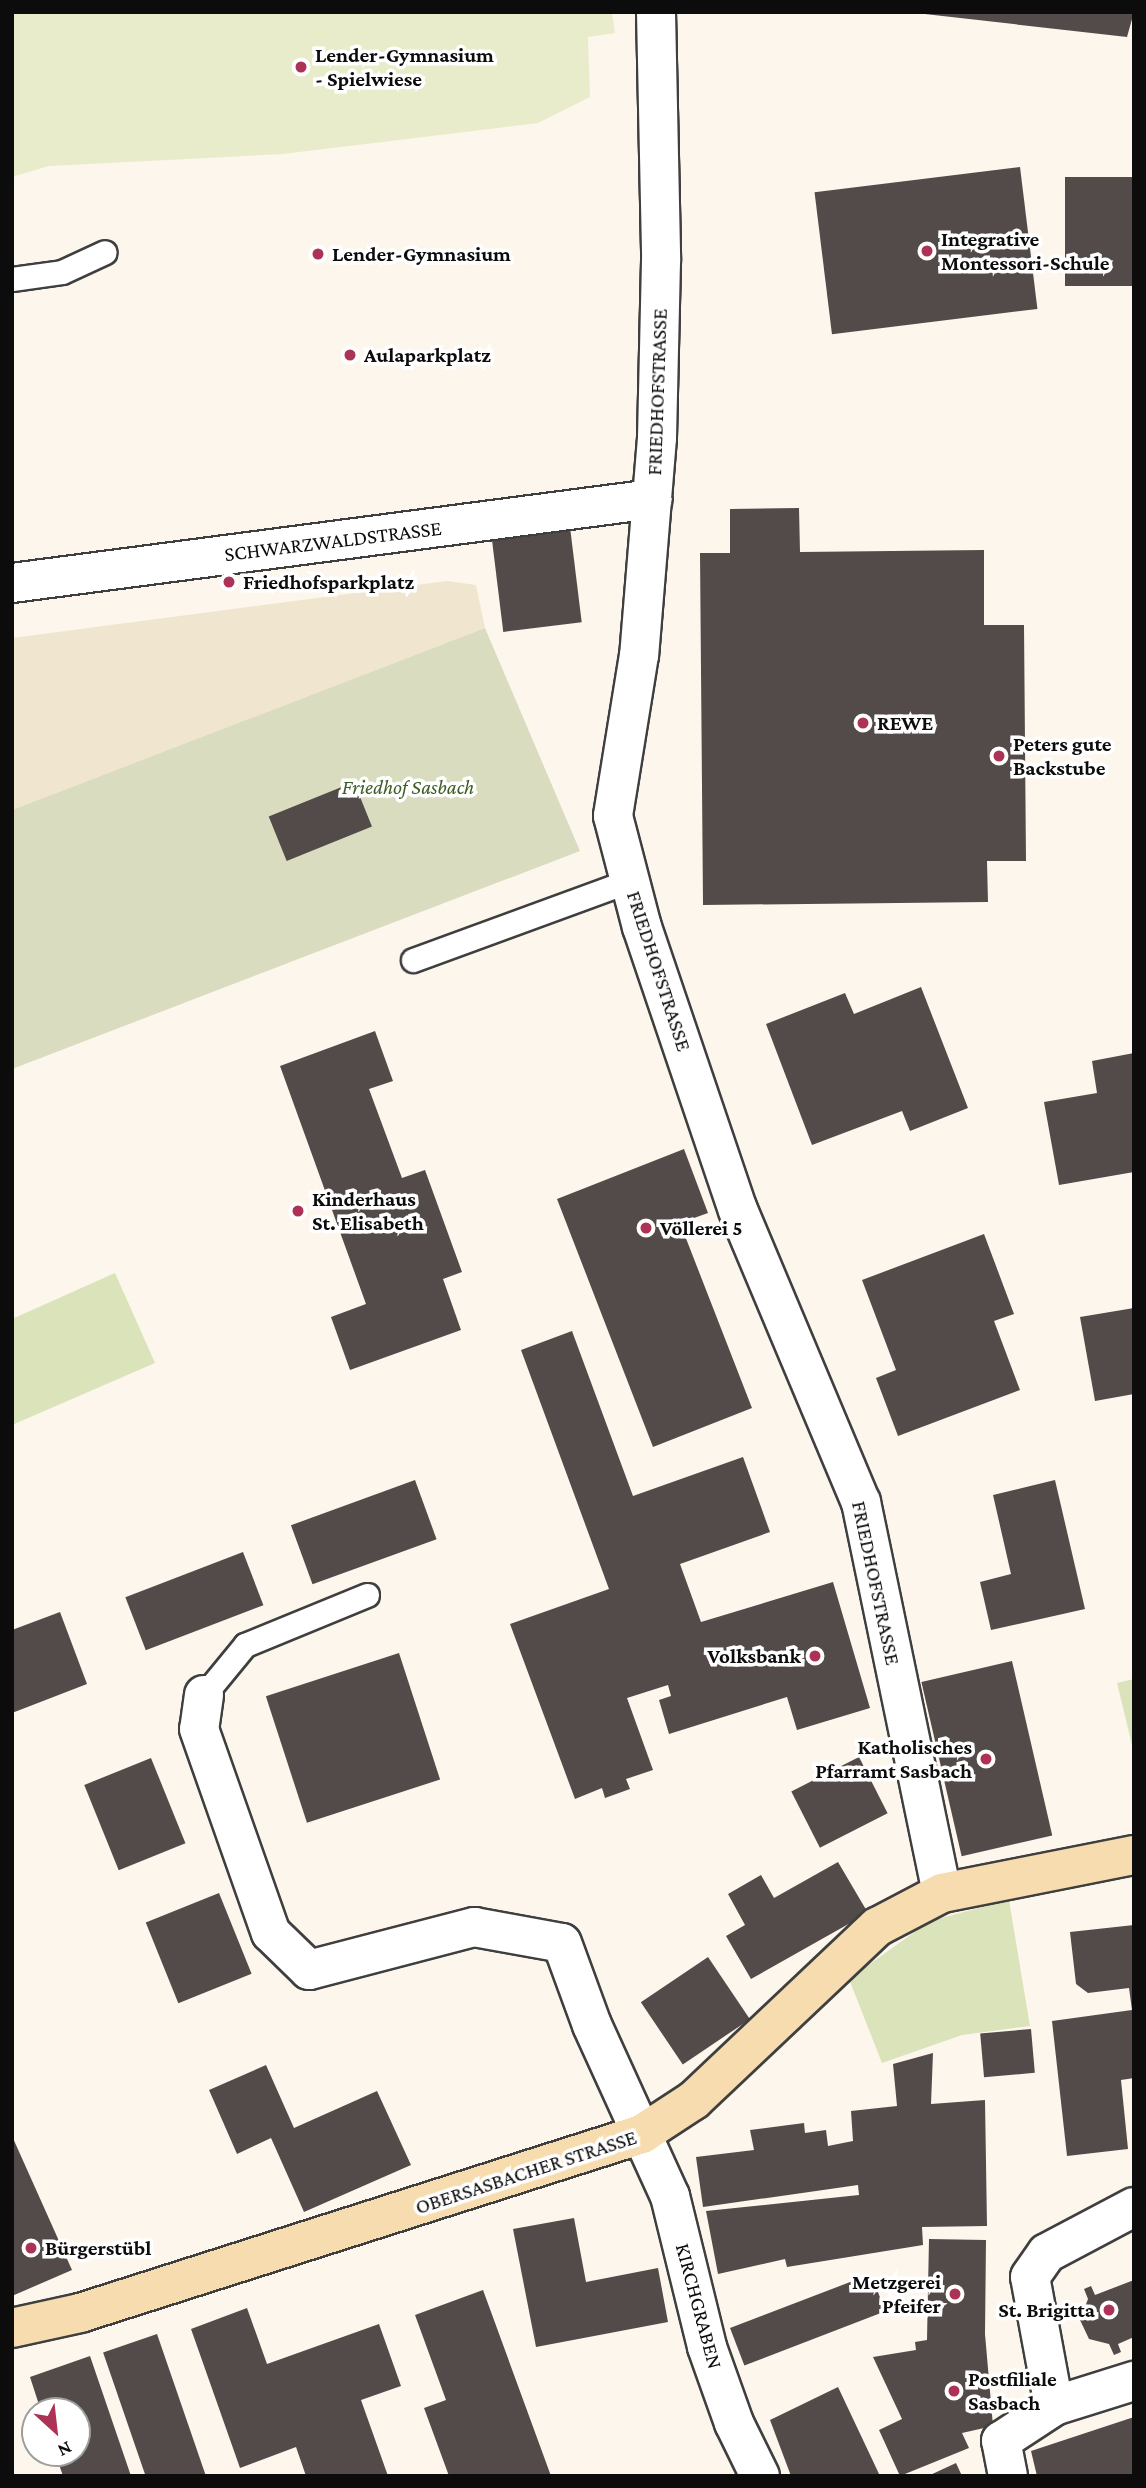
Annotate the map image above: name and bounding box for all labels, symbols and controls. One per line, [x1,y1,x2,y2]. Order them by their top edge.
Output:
place label: Lender-Gymnasium - Spielwiese [315,42,494,92]
marker: Lender-Gymnasium - Spielwiese [293,59,309,75]
place label: Integrative Montessori-Schule [941,226,1110,276]
place label: Lender-Gymnasium [332,241,511,267]
marker: Integrative Montessori-Schule [919,243,935,259]
marker: Lender-Gymnasium [310,246,326,262]
street label: FRIEDHOFSTRASSE [641,308,673,476]
place label: Aulaparkplatz [364,342,491,368]
marker: Aulaparkplatz [342,347,358,363]
street label: SCHWARZWALDSTRASSE [223,515,443,567]
place label: Friedhofsparkplatz [243,569,414,595]
marker: Friedhofsparkplatz [221,574,237,590]
place label: REWE [877,710,933,736]
marker: REWE [855,715,871,731]
place label: Peters gute Backstube [1013,731,1111,781]
marker: Peters gute Backstube [991,748,1007,764]
park label: Friedhof Sasbach [342,774,474,800]
street label: FRIEDHOFSTRASSE [621,888,697,1054]
place label: Kinderhaus St. Elisabeth [312,1186,424,1236]
marker: Kinderhaus St. Elisabeth [290,1203,306,1219]
place label: Völlerei 5 [660,1215,742,1241]
marker: Völlerei 5 [638,1220,654,1236]
street label: FRIEDHOFSTRASSE [846,1499,906,1667]
place label: Volksbank [708,1643,801,1669]
marker: Volksbank [807,1648,823,1664]
place label: Katholisches Pfarramt Sasbach [815,1734,972,1784]
marker: Katholisches Pfarramt Sasbach [978,1751,994,1767]
street label: OBERSASBACHER STRASSE [412,2124,640,2220]
place label: Bürgerstübl [45,2235,151,2261]
marker: Bürgerstübl [23,2240,39,2256]
street label: KIRCHGRABEN [670,2240,728,2372]
place label: Metzgerei Pfeifer [852,2269,941,2319]
marker: Metzgerei Pfeifer [947,2286,963,2302]
place label: St. Brigitta [998,2297,1095,2323]
marker: St. Brigitta [1101,2302,1117,2318]
place label: Postfiliale Sasbach [968,2366,1057,2416]
marker: Postfiliale Sasbach [946,2383,962,2399]
north arrow [21,2397,91,2467]
text: N [54,2437,75,2462]

